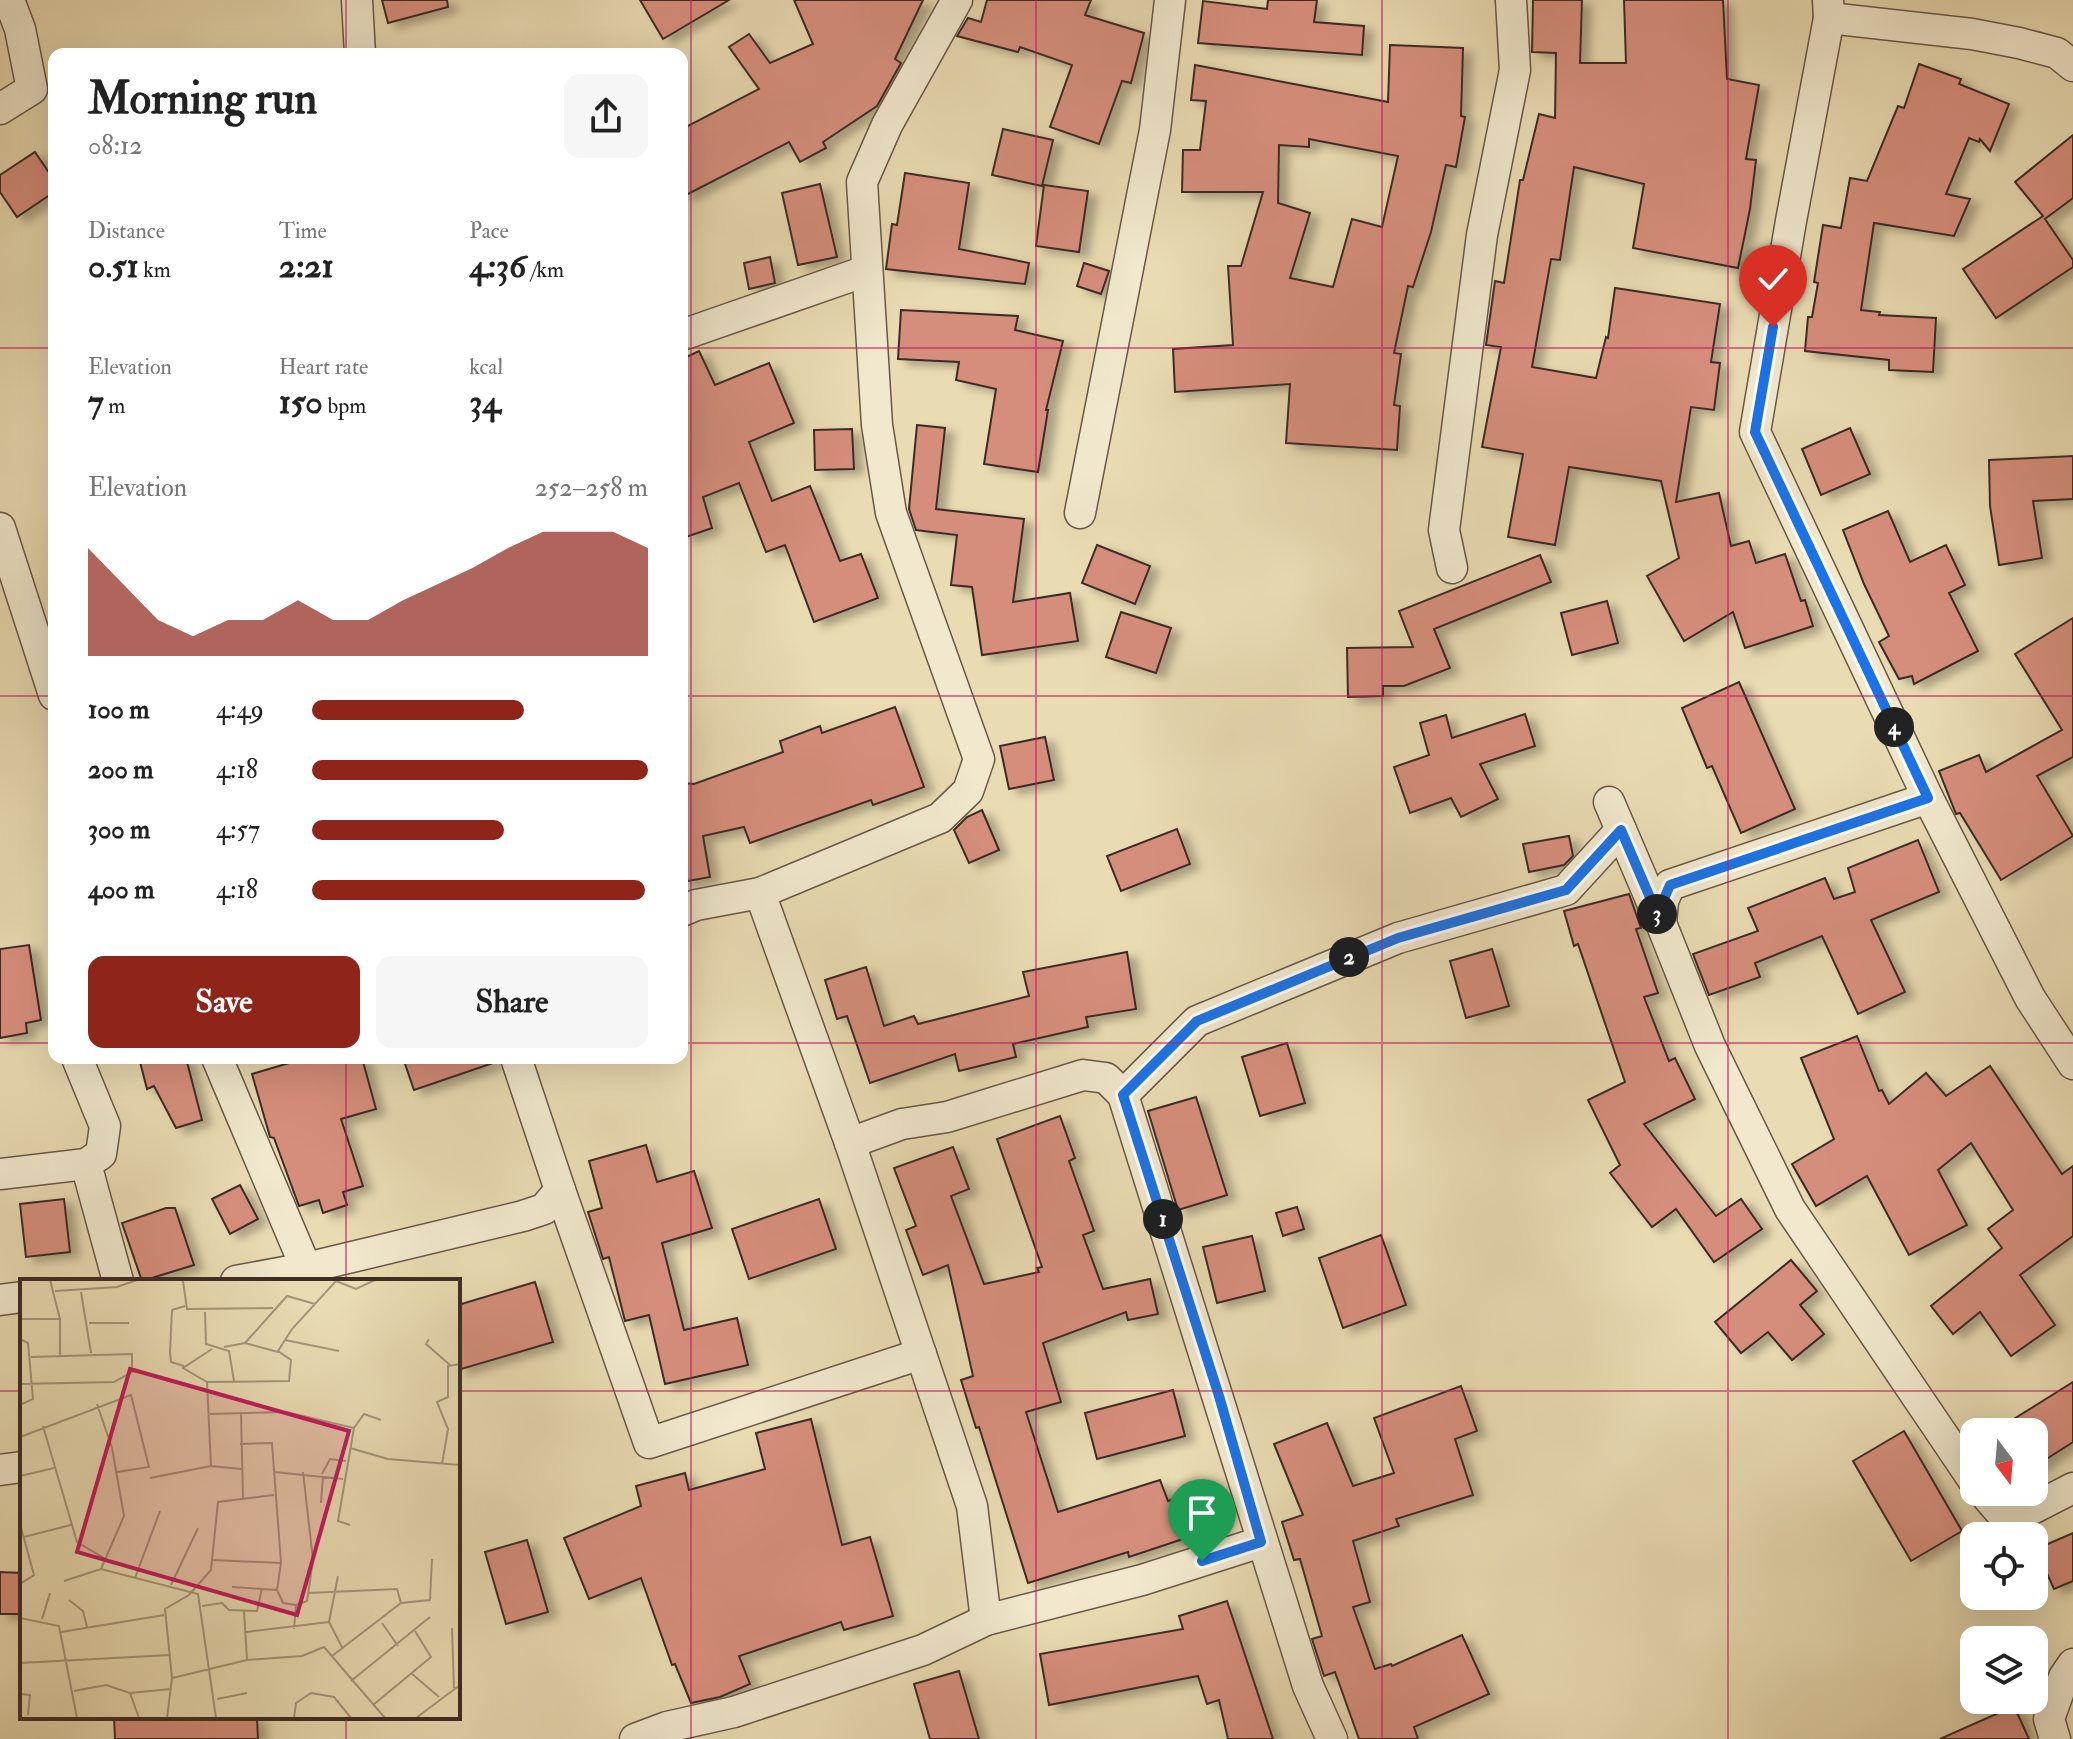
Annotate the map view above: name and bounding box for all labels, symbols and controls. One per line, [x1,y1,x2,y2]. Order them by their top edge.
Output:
text: Morning run [88,72,317,127]
button: share [564,74,648,158]
text: 08:12 [88,130,142,162]
text: Distance [88,217,165,245]
text: Time [279,217,327,245]
text: Pace [469,217,509,245]
text: 0.51 [88,245,139,288]
text: 2:21 [279,245,334,288]
text: 4:36 [469,245,526,288]
pin [1739,245,1807,327]
text: km [139,256,171,284]
text: /km [526,256,564,284]
icon: check [1751,257,1795,301]
text: Elevation [88,353,172,381]
text: Heart rate [279,353,368,381]
text: kcal [469,353,503,381]
text: 7 [88,381,104,424]
text: 150 [279,381,323,424]
text: 34 [469,381,501,424]
text: m [104,392,125,420]
text: bpm [323,392,366,420]
text: Elevation [88,472,187,504]
text: 252–258 m [535,472,648,504]
text: 100 m [88,694,149,726]
text: 4:49 [216,694,264,726]
pin: 4 [1874,707,1914,747]
text: 4 [1888,713,1900,741]
text: 200 m [88,754,153,786]
text: 4:18 [216,754,258,786]
text: 300 m [88,814,150,846]
text: 4:57 [216,814,260,846]
text: 400 m [88,874,154,906]
text: 4:18 [216,874,258,906]
pin: 3 [1637,894,1677,934]
text: 3 [1653,900,1661,928]
pin: 2 [1329,937,1369,977]
text: 2 [1343,943,1355,971]
button: Save [88,956,360,1048]
button: Share [376,956,648,1048]
pin: 1 [1143,1199,1183,1239]
text: 1 [1159,1205,1167,1233]
inset map [20,1279,460,1719]
north arrow [1960,1418,2048,1506]
map controls [1960,1418,2048,1714]
pin [1168,1479,1236,1561]
icon: arrive [1180,1491,1224,1535]
button: locate [1960,1522,2048,1610]
button: layers [1960,1626,2048,1714]

